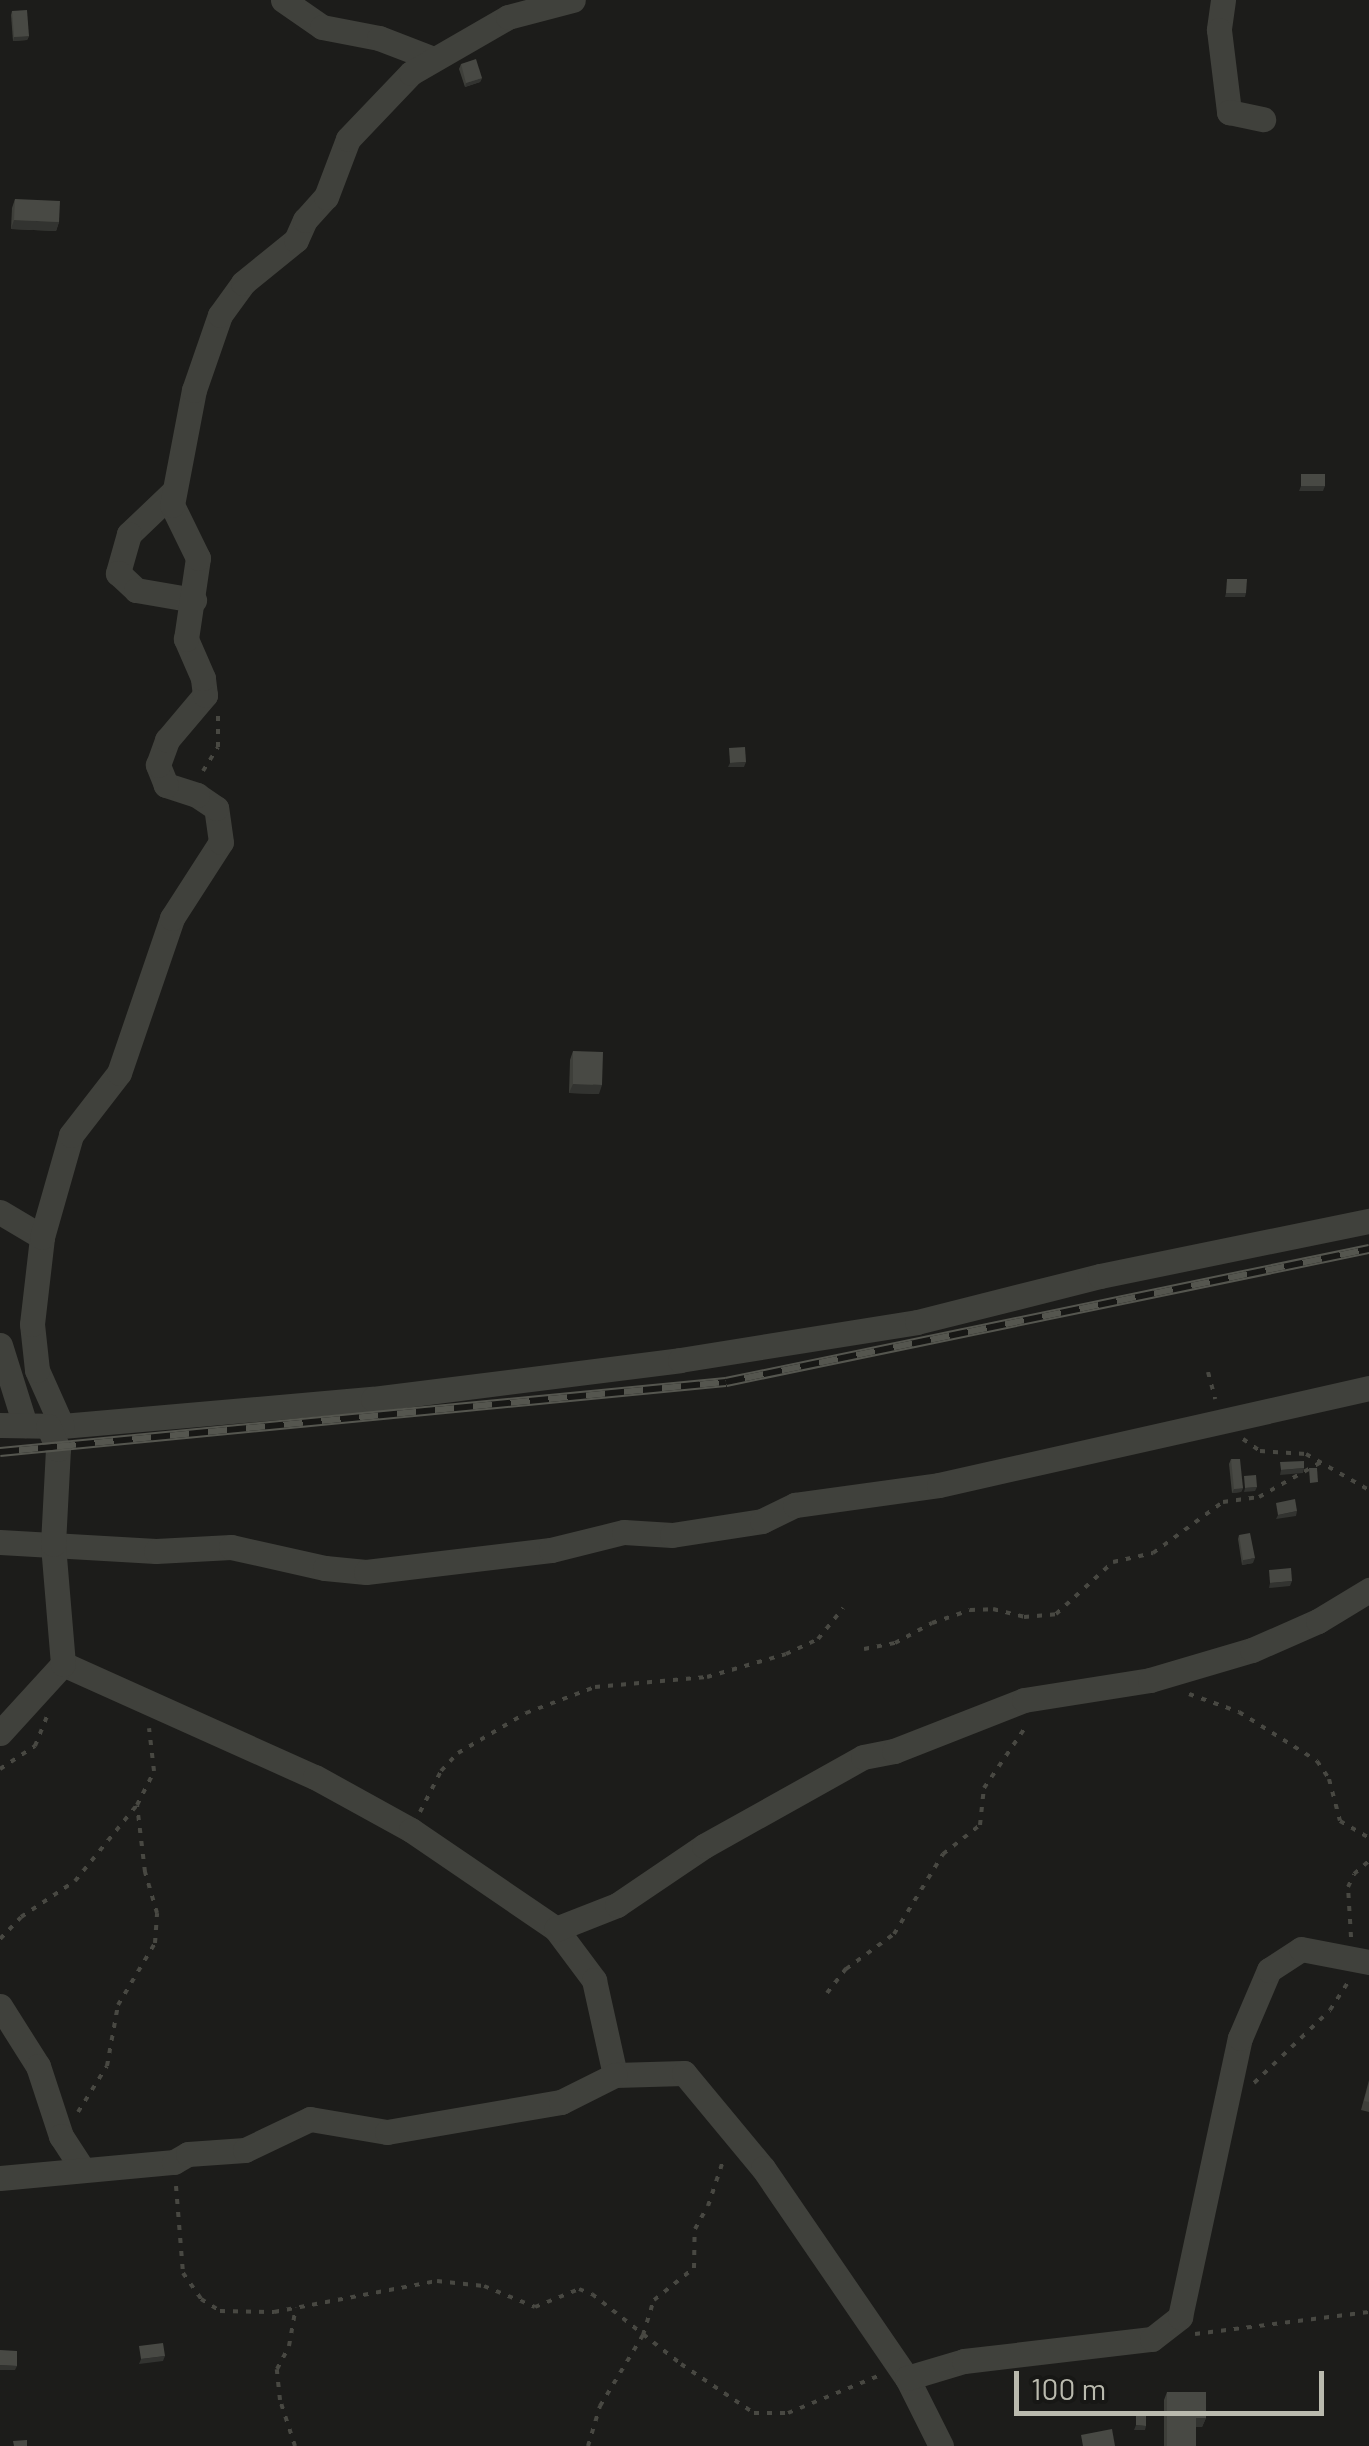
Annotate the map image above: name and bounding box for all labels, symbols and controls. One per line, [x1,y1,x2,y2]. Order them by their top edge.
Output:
scale bar [1019,2351,1329,2413]
text: 100 m [1031,2370,1106,2406]

